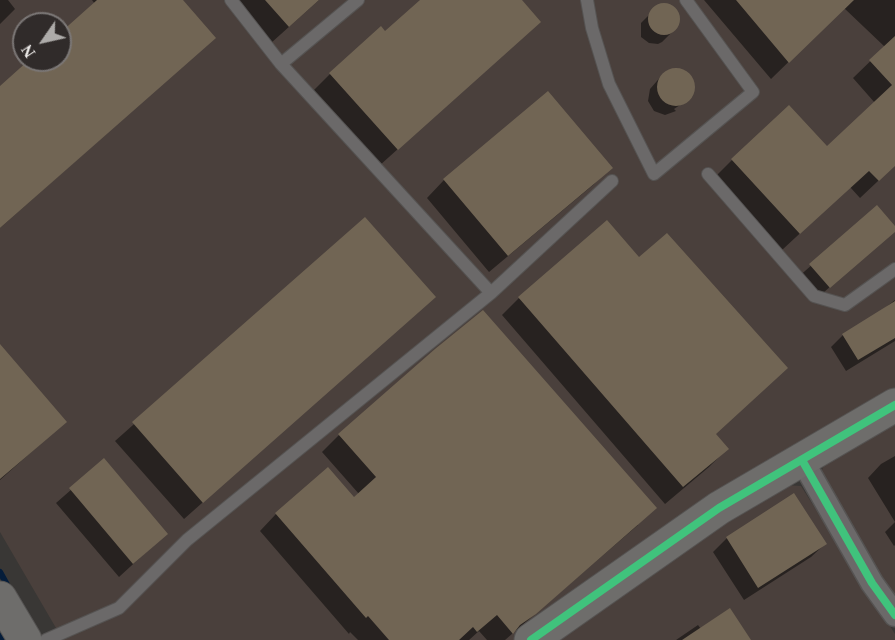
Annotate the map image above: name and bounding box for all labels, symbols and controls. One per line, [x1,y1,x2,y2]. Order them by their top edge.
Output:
north arrow [12,12,72,72]
text: N [18,42,39,61]

